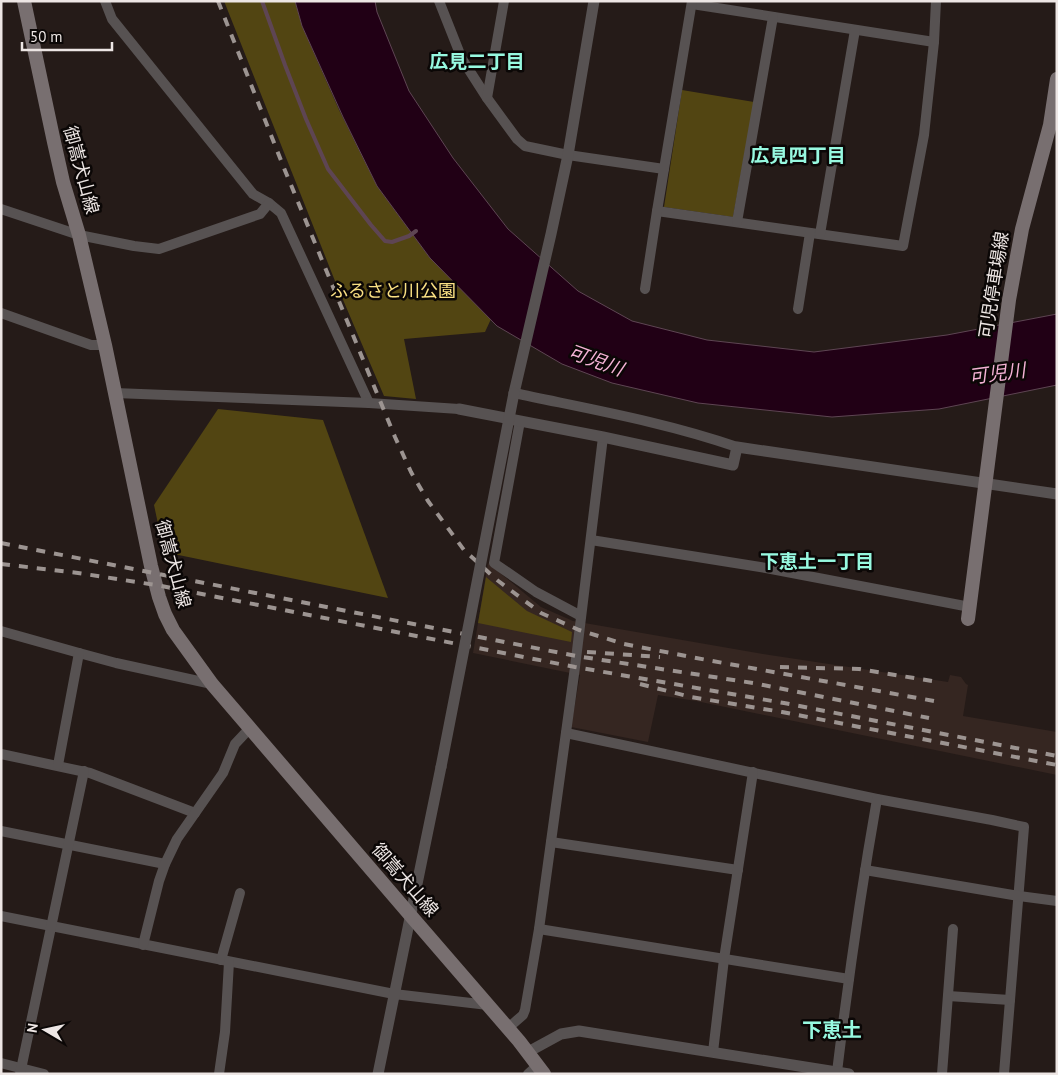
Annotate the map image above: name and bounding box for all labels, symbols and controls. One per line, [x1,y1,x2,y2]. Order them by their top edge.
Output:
scale bar [22,20,112,52]
text: 50 m [30,27,63,46]
district label: 広見二丁目 [429,49,525,73]
street label: 御嵩犬山線 [59,123,104,216]
district label: 広見四丁目 [750,143,846,167]
street label: 可児停車場線 [974,230,1013,340]
park label: ふるさと川公園 [330,279,456,302]
water label: 可児川 [565,339,629,382]
water label: 可児川 [967,357,1029,388]
street label: 御嵩犬山線 [151,517,196,610]
district label: 下恵土一丁目 [760,549,874,573]
street label: 御嵩犬山線 [367,838,444,921]
north arrow [20,1005,70,1055]
district label: 下恵土 [802,1017,862,1043]
text: N [23,1022,42,1034]

